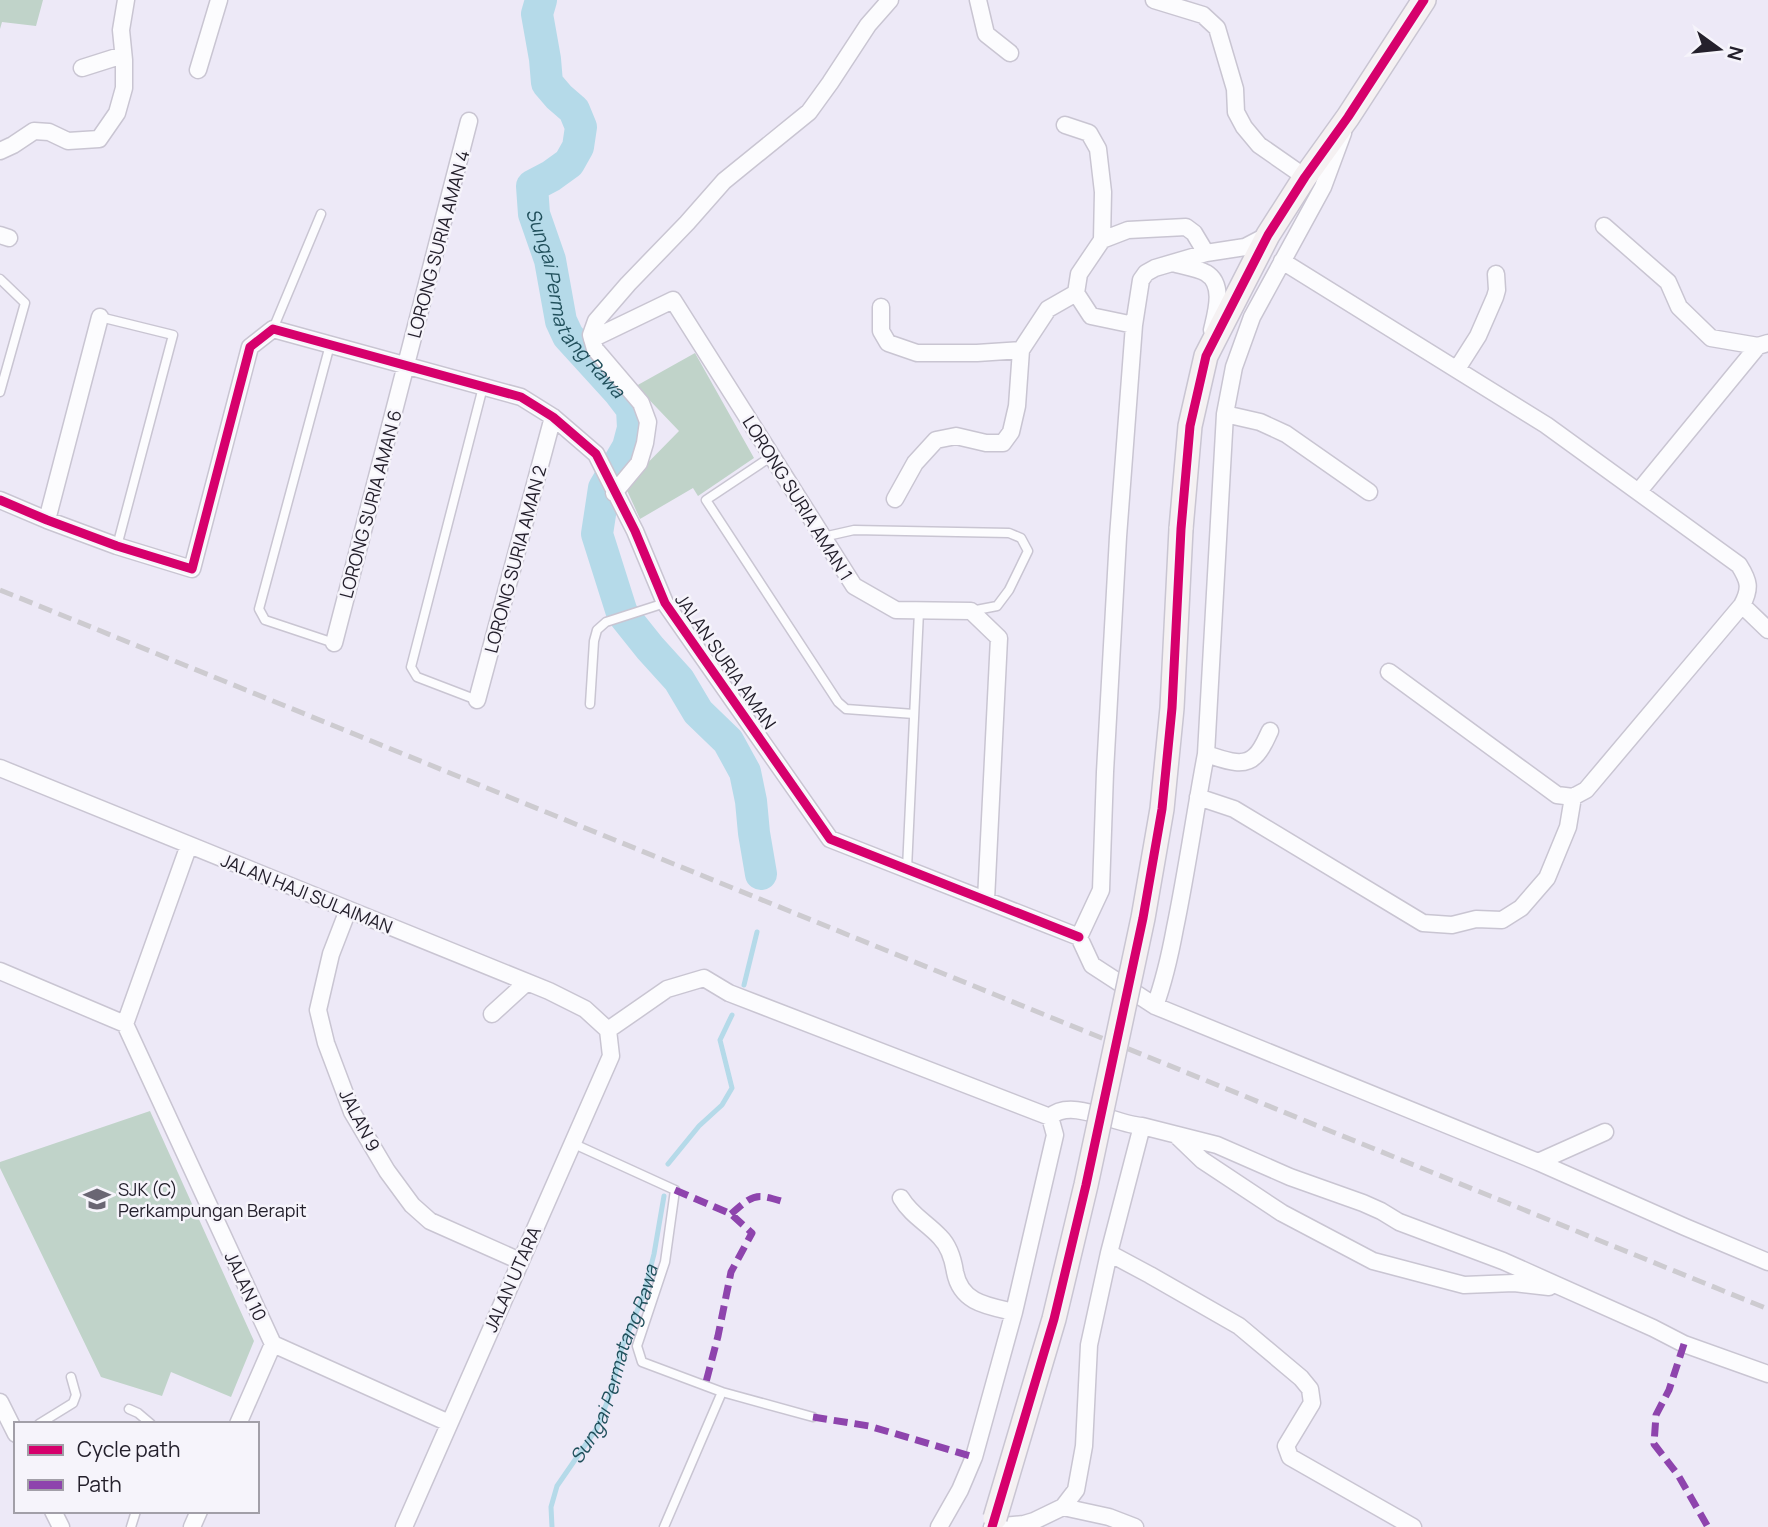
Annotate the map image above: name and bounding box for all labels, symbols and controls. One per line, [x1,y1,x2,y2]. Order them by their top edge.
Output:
north arrow [1684,14,1754,84]
text: N [1721,43,1750,63]
street label: LORONG SURIA AMAN 4 [401,147,475,341]
water label: Sungai Permatang Rawa [520,205,632,404]
street label: LORONG SURIA AMAN 6 [333,407,407,601]
street label: LORONG SURIA AMAN 1 [737,411,859,585]
street label: LORONG SURIA AMAN 2 [478,463,552,655]
street label: JALAN SURIA AMAN [670,588,782,734]
street label: JALAN HAJI SULAIMAN [218,848,396,938]
street label: JALAN 9 [334,1085,386,1155]
place label: SJK (C) Perkampungan Berapit [118,1177,307,1222]
school or university icon: SJK (C) Perkampungan Berapit [82,1184,112,1214]
street label: JALAN UTARA [478,1222,546,1336]
street label: JALAN 10 [220,1247,272,1325]
water label: Sungai Permatang Rawa [563,1261,664,1468]
legend [14,1422,259,1513]
text: Cycle path [77,1435,180,1463]
text: Path [77,1470,122,1498]

